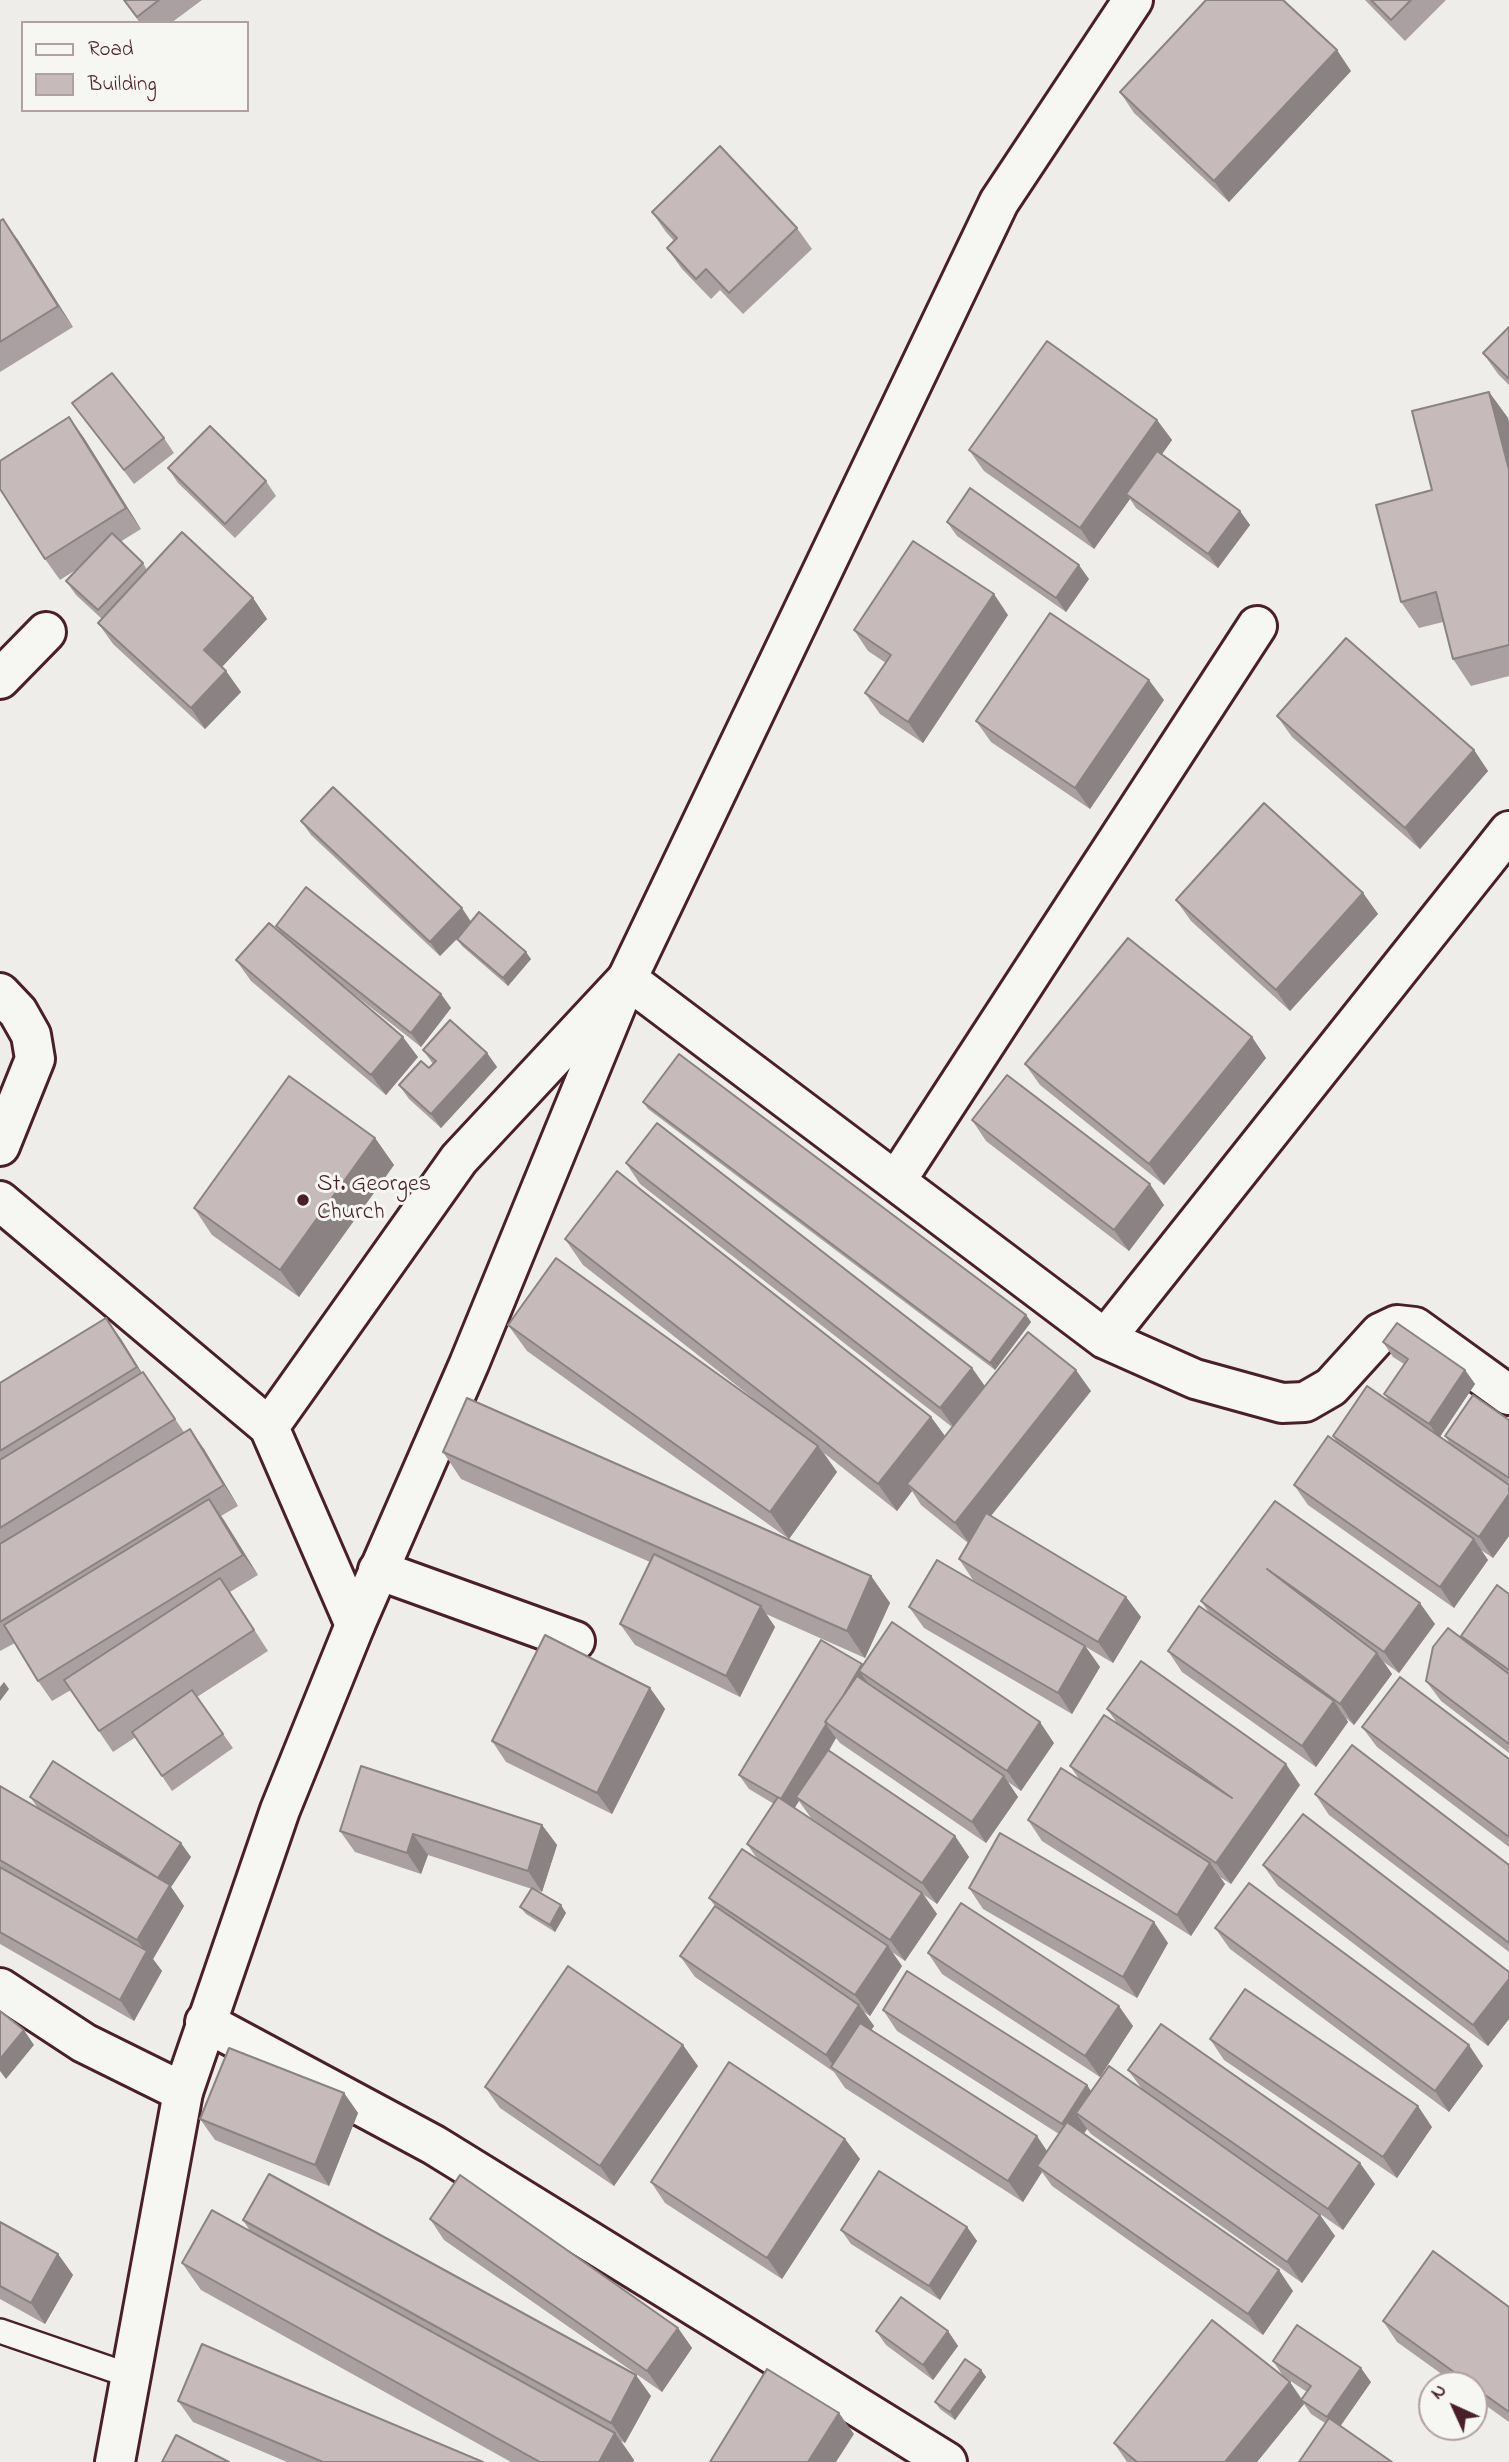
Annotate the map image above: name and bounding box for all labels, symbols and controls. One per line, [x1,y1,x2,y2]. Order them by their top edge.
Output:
legend [21,21,248,112]
text: Road [88,35,134,65]
text: Building [88,70,157,100]
place label: St. Georges Church [317,1172,431,1228]
marker: St. Georges Church [295,1192,311,1208]
north arrow [1418,2371,1488,2441]
text: N [1425,2378,1453,2406]

